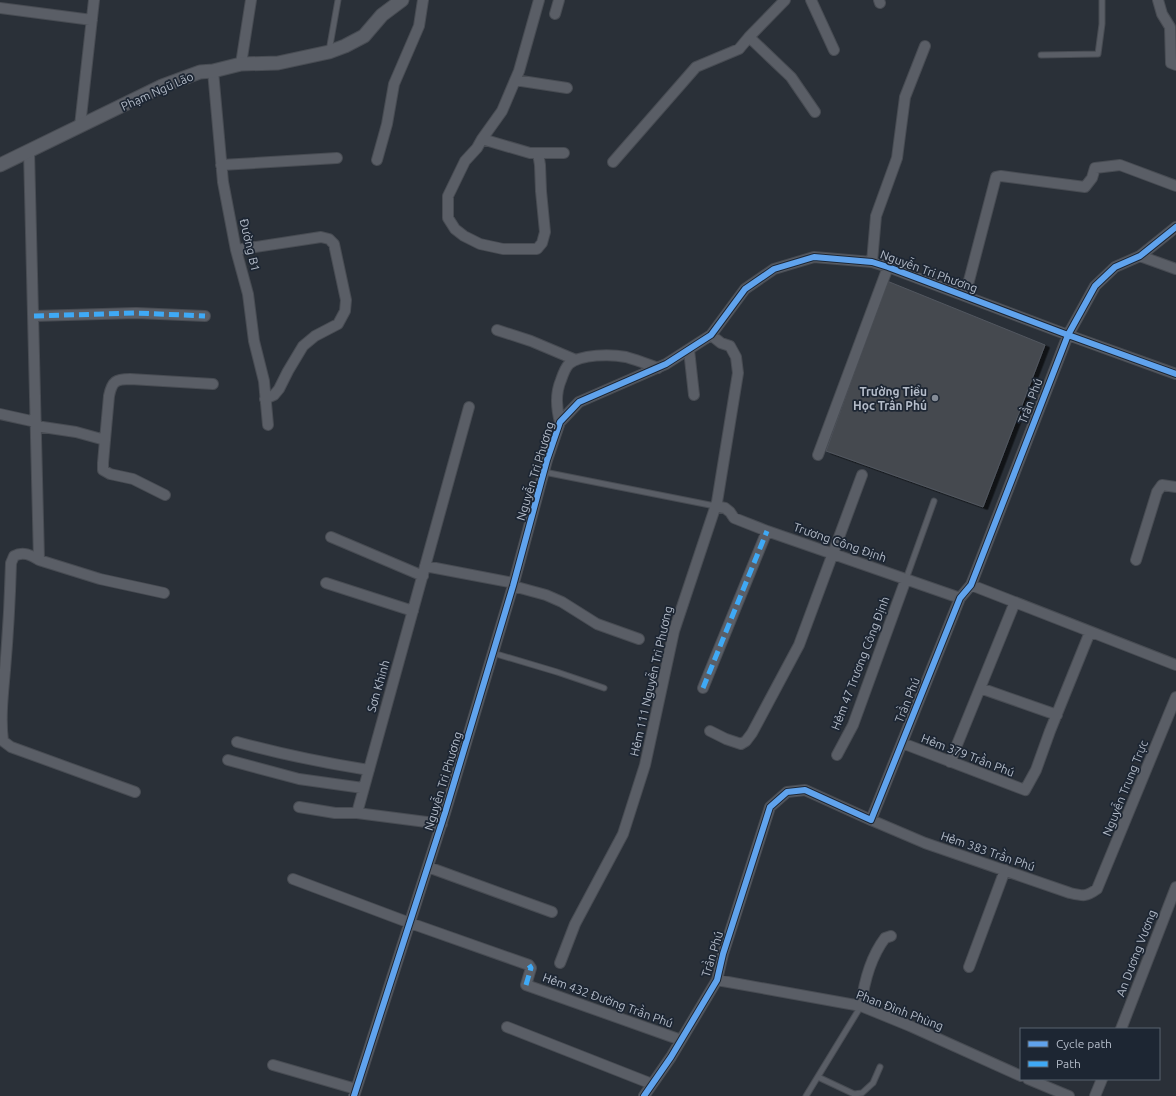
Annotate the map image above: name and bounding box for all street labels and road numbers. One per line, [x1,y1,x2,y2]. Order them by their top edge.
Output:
street label: Phạm Ngũ Lão [119,69,196,114]
street label: Đường B1 [238,217,262,273]
street label: Nguyễn Tri Phương [879,247,979,295]
street label: Trần Phú [1015,376,1045,425]
street label: Nguyễn Tri Phương [514,420,556,522]
street label: Trương Công Định [791,520,888,565]
street label: Hẻm 47 Trương Công Định [828,594,892,732]
street label: Hẻm 111 Nguyễn Tri Phương [627,605,675,757]
street label: Sơn Khinh [364,658,392,714]
street label: Trần Phú [891,675,922,724]
street label: Nguyễn Tri Phương [422,730,464,832]
street label: Hẻm 379 Trần Phú [920,730,1017,779]
street label: Nguyễn Trung Trực [1100,738,1151,838]
street label: Hẻm 383 Trần Phú [939,828,1037,873]
street label: An Dương Vương [1113,908,1159,998]
street label: Trần Phú [698,929,725,979]
street label: Hẻm 432 Đường Trần Phú [541,969,675,1030]
street label: Phan Đình Phùng [855,987,945,1033]

